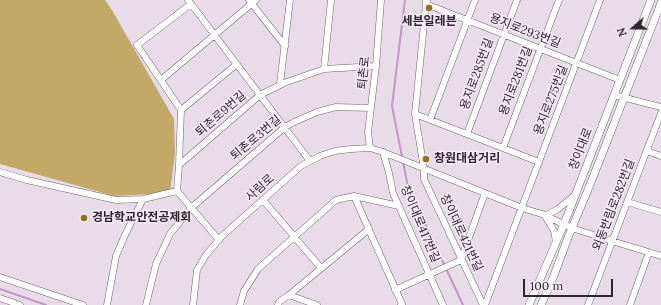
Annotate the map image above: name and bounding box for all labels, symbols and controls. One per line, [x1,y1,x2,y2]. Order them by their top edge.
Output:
marker: 세븐일레븐 [424,3,434,13]
north arrow [613,8,653,48]
street label: 용지로293번길 [487,11,563,51]
place label: 세븐일레븐 [401,15,457,29]
text: N [614,26,630,39]
street label: 용지로285번길 [457,36,497,112]
street label: 용지로281번길 [496,44,536,118]
street label: 퇴촌로 [355,56,373,90]
street label: 용지로275번길 [531,63,571,137]
street label: 퇴촌로9번길 [193,88,249,140]
street label: 퇴촌로3번길 [228,113,284,163]
street label: 창이대로 [566,126,596,172]
place label: 창원대삼거리 [434,152,500,166]
marker: 창원대삼거리 [421,154,431,164]
street label: 외동반림로282번길 [590,157,638,253]
street label: 사림로 [243,172,277,204]
street label: 창이대로417번길 [397,183,443,265]
street label: 창이대로421번길 [437,192,485,274]
place label: 경남학교안전공제회 [92,211,191,225]
marker: 경남학교안전공제회 [79,213,89,223]
scale bar [525,271,615,297]
text: 100 m [530,278,563,293]

